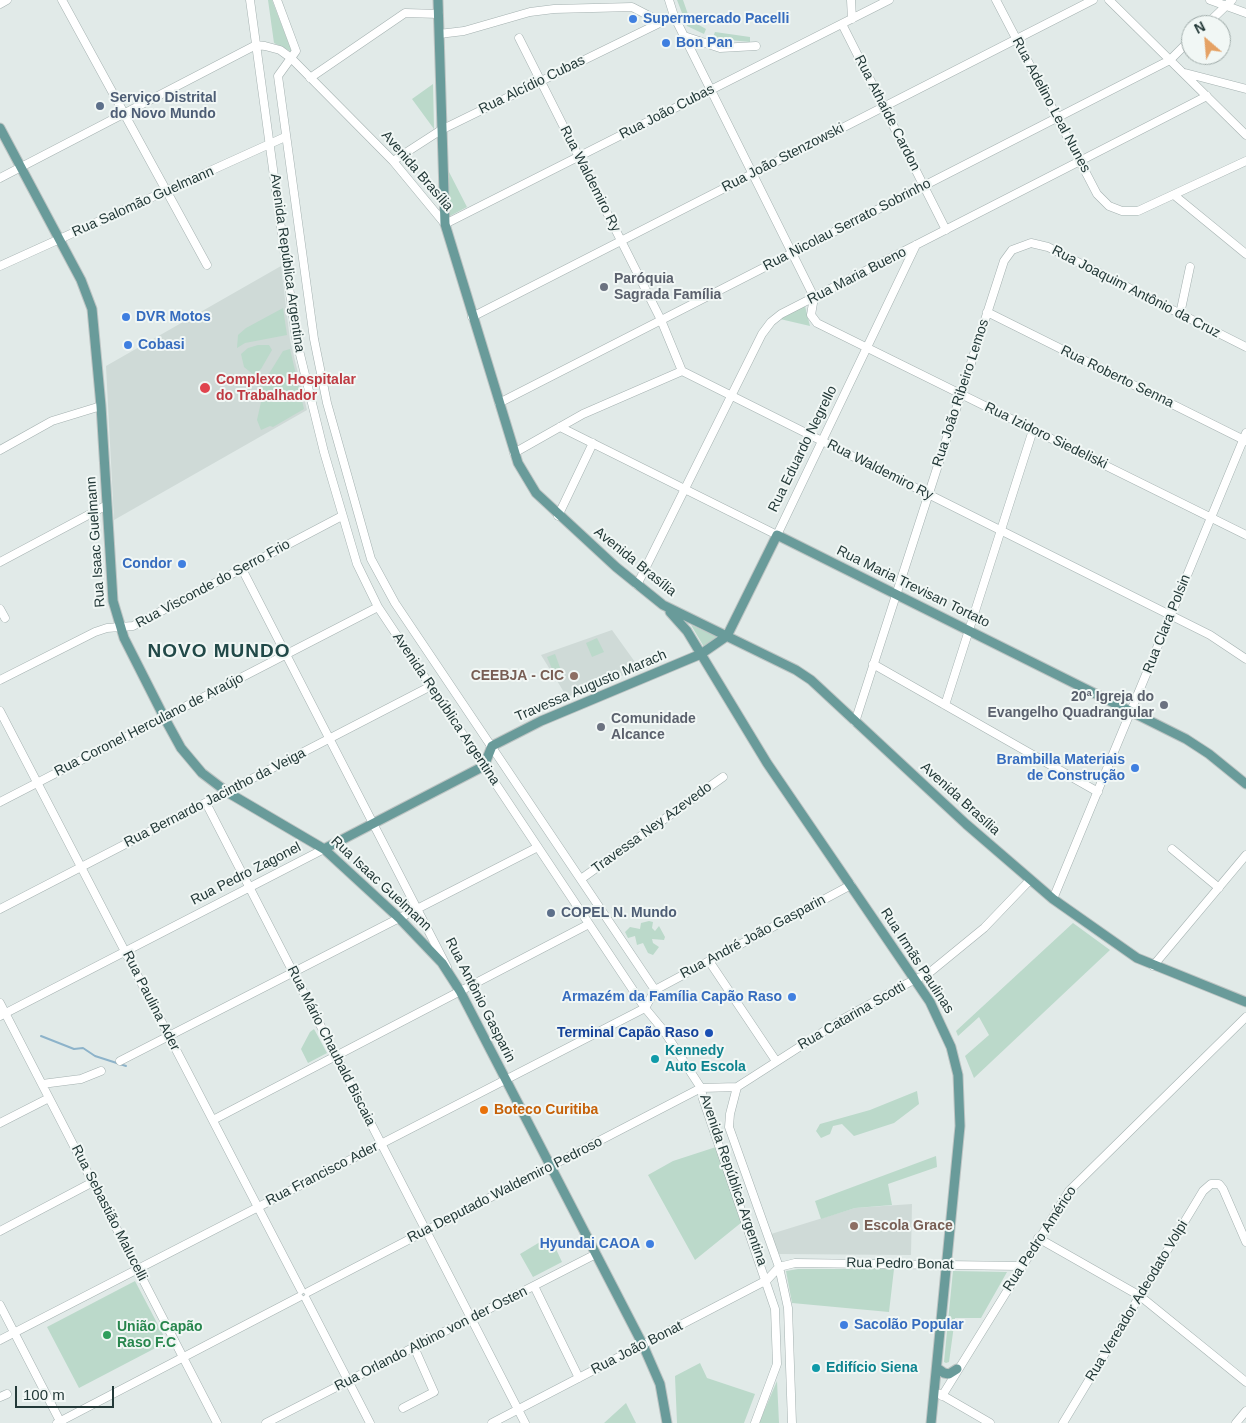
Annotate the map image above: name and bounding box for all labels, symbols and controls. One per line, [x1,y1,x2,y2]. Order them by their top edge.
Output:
place label: Supermercado Pacelli [643,11,789,27]
marker: Supermercado Pacelli [627,13,639,25]
north arrow [1181,15,1231,65]
text: N [1192,18,1208,37]
street label: Rua Adelino Leal Nunes [1008,34,1094,176]
place label: Bon Pan [676,35,733,51]
marker: Bon Pan [660,37,672,49]
street label: Rua Alcídio Cubas [476,52,588,118]
street label: Rua Athaíde Cardon [851,52,923,174]
street label: Rua João Cubas [617,81,717,143]
place label: Serviço Distrital do Novo Mundo [110,90,217,122]
marker: Serviço Distrital do Novo Mundo [94,100,106,112]
street label: Rua João Stenzowski [719,120,847,196]
street label: Rua Waldemiro Ry [556,123,624,235]
street label: Avenida Brasília [378,127,456,215]
street label: Rua Salomão Guelmann [70,163,216,241]
street label: Avenida República Argentina [266,173,308,353]
street label: Rua Nicolau Serrato Sobrinho [760,175,934,275]
street label: Rua Joaquim Antônio da Cruz [1049,242,1223,342]
street label: Rua Maria Bueno [805,244,909,308]
place label: Paróquia Sagrada Família [614,271,721,304]
marker: Paróquia Sagrada Família [598,281,610,293]
place label: DVR Motos [136,309,211,325]
marker: DVR Motos [120,311,132,323]
street label: Rua João Ribeiro Lemos [929,317,993,469]
place label: Cobasi [138,337,185,353]
marker: Cobasi [122,339,134,351]
street label: Rua Roberto Senna [1058,342,1176,412]
place label: Complexo Hospitalar do Trabalhador [216,372,356,404]
marker: Complexo Hospitalar do Trabalhador [198,381,212,395]
street label: Rua Eduardo Negrello [765,383,841,515]
street label: Rua Izidoro Siedeliski [982,399,1110,473]
street label: Rua Waldemiro Ry [824,436,936,504]
street label: Rua Isaac Guelmann [83,476,109,608]
street label: Avenida Brasília [591,524,679,600]
street label: Rua Visconde do Serro Frio [133,536,293,632]
street label: Rua Maria Trevisan Tortato [834,543,992,631]
place label: Condor [122,556,172,572]
marker: Condor [176,558,188,570]
street label: Rua Clara Polsin [1140,572,1194,676]
street label: Avenida República Argentina [389,630,503,788]
district label: NOVO MUNDO [146,641,292,663]
street label: Travessa Augusto Marach [513,646,669,726]
place label: CEEBJA - CIC [471,668,564,684]
street label: Rua Coronel Herculano de Araújo [52,670,246,780]
marker: CEEBJA - CIC [568,670,580,682]
place label: 20ª Igreja do Evangelho Quadrangular [988,689,1154,722]
marker: 20ª Igreja do Evangelho Quadrangular [1158,699,1170,711]
place label: Comunidade Alcance [611,711,696,744]
marker: Comunidade Alcance [595,721,607,733]
street label: Rua Bernardo Jacintho da Veiga [121,745,309,851]
place label: Brambilla Materiais de Construção [997,752,1125,784]
street label: Avenida Brasília [917,759,1003,839]
marker: Brambilla Materiais de Construção [1129,762,1141,774]
street label: Travessa Ney Azevedo [589,779,715,877]
street label: Rua Isaac Guelmann [327,833,435,935]
street label: Rua Pedro Zagonel [188,839,304,909]
street label: Rua André João Gasparin [678,892,828,982]
place label: COPEL N. Mundo [561,905,677,921]
street label: Rua Irmãs Paulinas [877,905,957,1017]
marker: COPEL N. Mundo [545,907,557,919]
street label: Rua Antônio Gasparin [441,935,519,1065]
street label: Rua Paulina Ader [119,948,183,1054]
street label: Rua Mário Chaubald Biscaia [283,963,379,1129]
street label: Rua Catarina Scotti [795,978,909,1054]
place label: Armazém da Família Capão Raso [562,989,782,1005]
marker: Armazém da Família Capão Raso [786,991,798,1003]
place label: Terminal Capão Raso [557,1025,699,1041]
marker: Terminal Capão Raso [703,1027,715,1039]
place label: Kennedy Auto Escola [665,1043,746,1076]
marker: Kennedy Auto Escola [649,1053,661,1065]
street label: Avenida República Argentina [696,1092,770,1268]
place label: Boteco Curitiba [494,1102,598,1118]
marker: Boteco Curitiba [478,1104,490,1116]
street label: Rua Deputado Waldemiro Pedroso [405,1133,605,1247]
street label: Rua Francisco Ader [263,1138,381,1210]
street label: Rua Sebastião Malucelli [67,1142,151,1284]
street label: Rua Pedro Américo [1000,1183,1080,1295]
place label: Escola Grace [864,1218,953,1234]
street label: Rua Vereador Adeodato Volpi [1082,1218,1192,1384]
marker: Escola Grace [848,1220,860,1232]
place label: Hyundai CAOA [540,1236,640,1252]
marker: Hyundai CAOA [644,1238,656,1250]
street label: Rua Pedro Bonat [846,1255,954,1273]
street label: Rua Orlando Albino von der Osten [332,1283,530,1395]
place label: Sacolão Popular [854,1317,964,1333]
street label: Rua João Bonat [588,1318,686,1378]
place label: União Capão Raso F.C [117,1319,203,1351]
marker: Sacolão Popular [838,1319,850,1331]
marker: União Capão Raso F.C [101,1329,113,1341]
place label: Edifício Siena [826,1360,918,1376]
marker: Edifício Siena [810,1362,822,1374]
scale bar [18,1376,116,1408]
text: 100 m [23,1386,65,1403]

